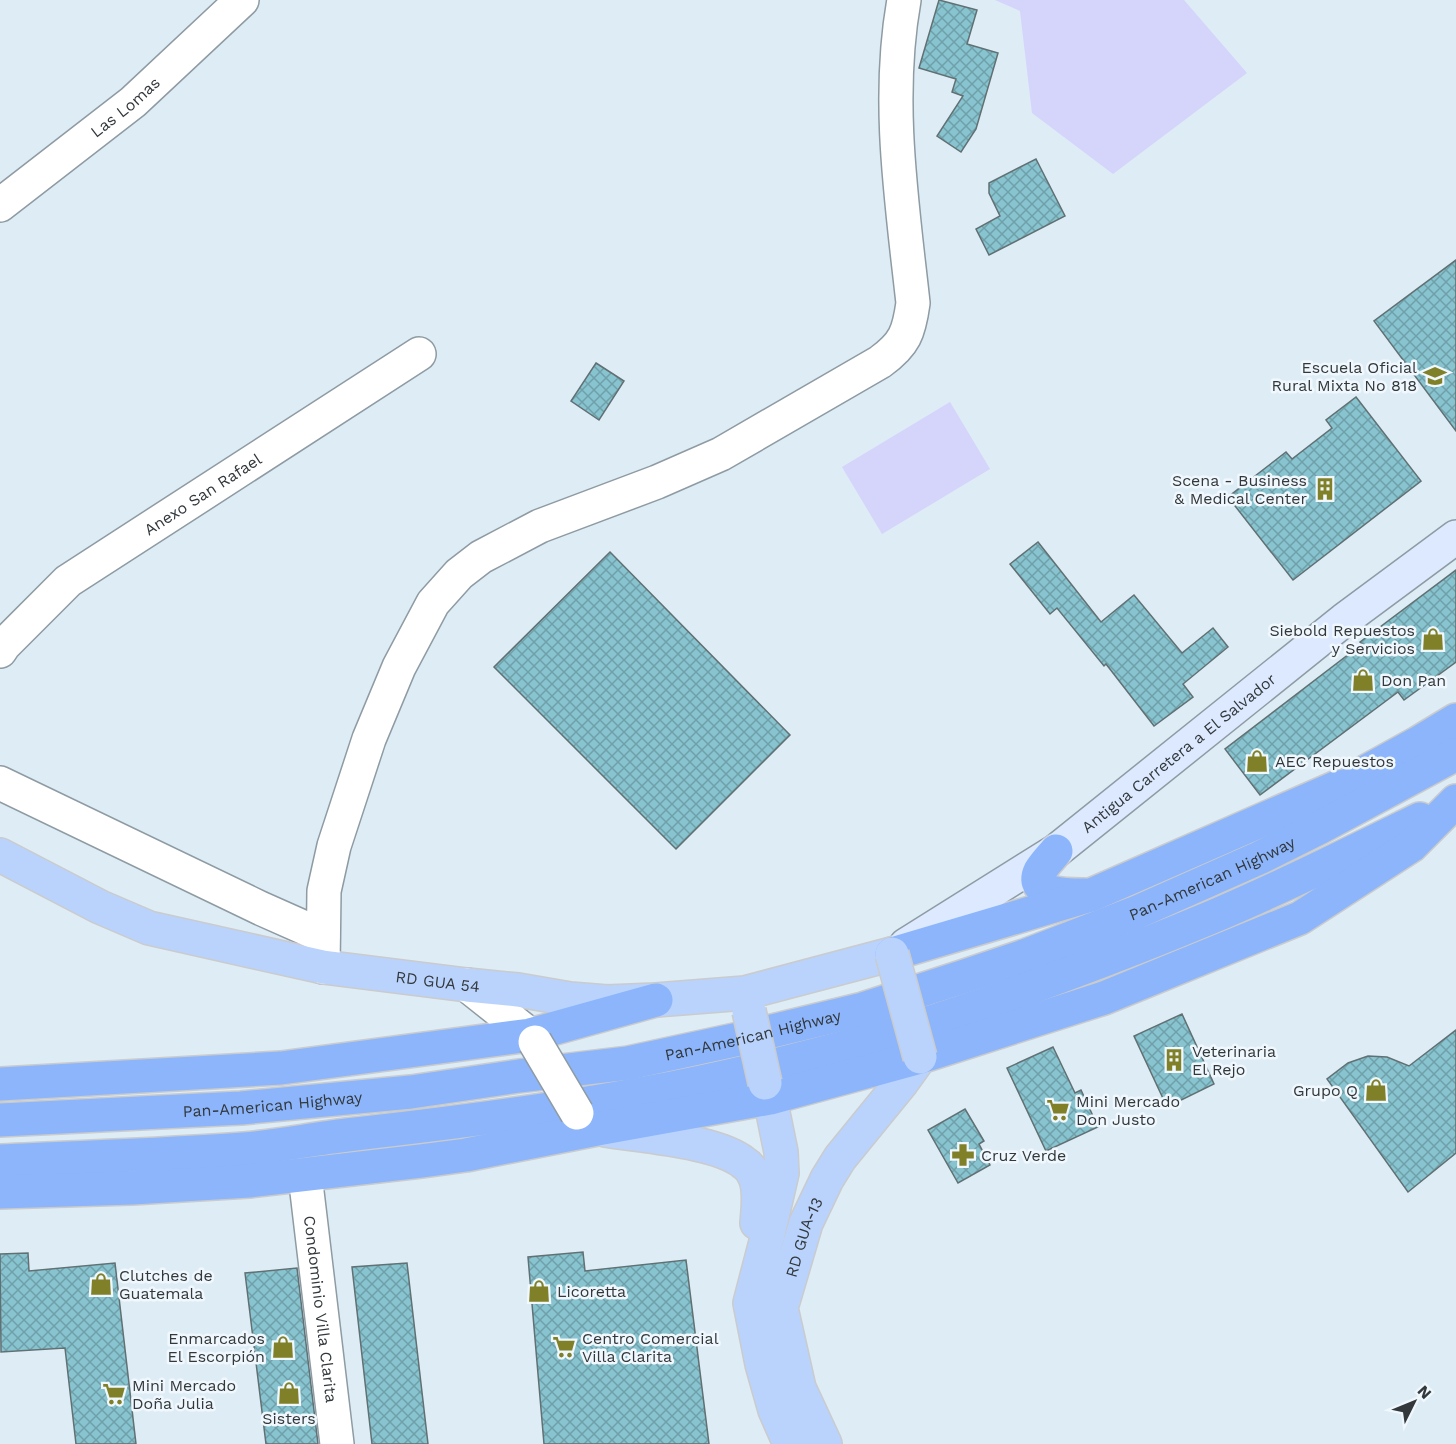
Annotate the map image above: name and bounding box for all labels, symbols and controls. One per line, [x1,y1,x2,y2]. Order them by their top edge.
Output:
street label: Las Lomas [87,73,164,141]
place label: Escuela Oficial Rural Mixta No 818 [1272,358,1417,395]
school or university icon: Escuela Oficial Rural Mixta No 818 [1422,363,1448,389]
street label: Anexo San Rafael [140,449,265,539]
place label: Scena - Business & Medical Center [1172,471,1307,508]
building icon: Scena - Business & Medical Center [1312,476,1338,502]
place label: Siebold Repuestos y Servicios [1269,621,1415,658]
shop icon: Siebold Repuestos y Servicios [1420,626,1446,652]
shop icon: Don Pan [1350,667,1376,693]
street label: Antigua Carretera a El Salvador [1078,669,1280,836]
place label: Don Pan [1381,671,1446,690]
shop icon: AEC Repuestos [1244,748,1270,774]
place label: AEC Repuestos [1275,752,1394,771]
street label: Pan-American Highway [1126,832,1299,924]
street label: RD GUA 54 [395,967,481,996]
street label: Pan-American Highway [663,1005,844,1064]
place label: Veterinaria El Rejo [1192,1042,1276,1079]
building icon: Veterinaria El Rejo [1161,1047,1187,1073]
shop icon: Grupo Q [1363,1077,1389,1103]
place label: Grupo Q [1293,1081,1358,1100]
street label: Pan-American Highway [182,1087,364,1120]
place label: Mini Mercado Don Justo [1076,1092,1180,1129]
supermarket icon: Mini Mercado Don Justo [1045,1097,1071,1123]
pharmacy icon: Cruz Verde [950,1142,976,1168]
place label: Cruz Verde [981,1146,1066,1165]
street label: RD GUA-13 [781,1194,826,1280]
street label: Condominio Villa Clarita [300,1214,342,1404]
place label: Clutches de Guatemala [119,1266,213,1303]
shop icon: Clutches de Guatemala [88,1271,114,1297]
shop icon: Licoretta [526,1278,552,1304]
place label: Licoretta [557,1282,626,1301]
place label: Enmarcados El Escorpión [167,1329,265,1366]
place label: Centro Comercial Villa Clarita [582,1329,719,1366]
shop icon: Enmarcados El Escorpión [270,1334,296,1360]
supermarket icon: Centro Comercial Villa Clarita [551,1334,577,1360]
north arrow [1384,1372,1444,1432]
place label: Mini Mercado Doña Julia [132,1376,236,1413]
shop icon: Sisters [276,1380,302,1406]
supermarket icon: Mini Mercado Doña Julia [101,1381,127,1407]
text: N [1414,1381,1436,1403]
place label: Sisters [262,1409,316,1428]

